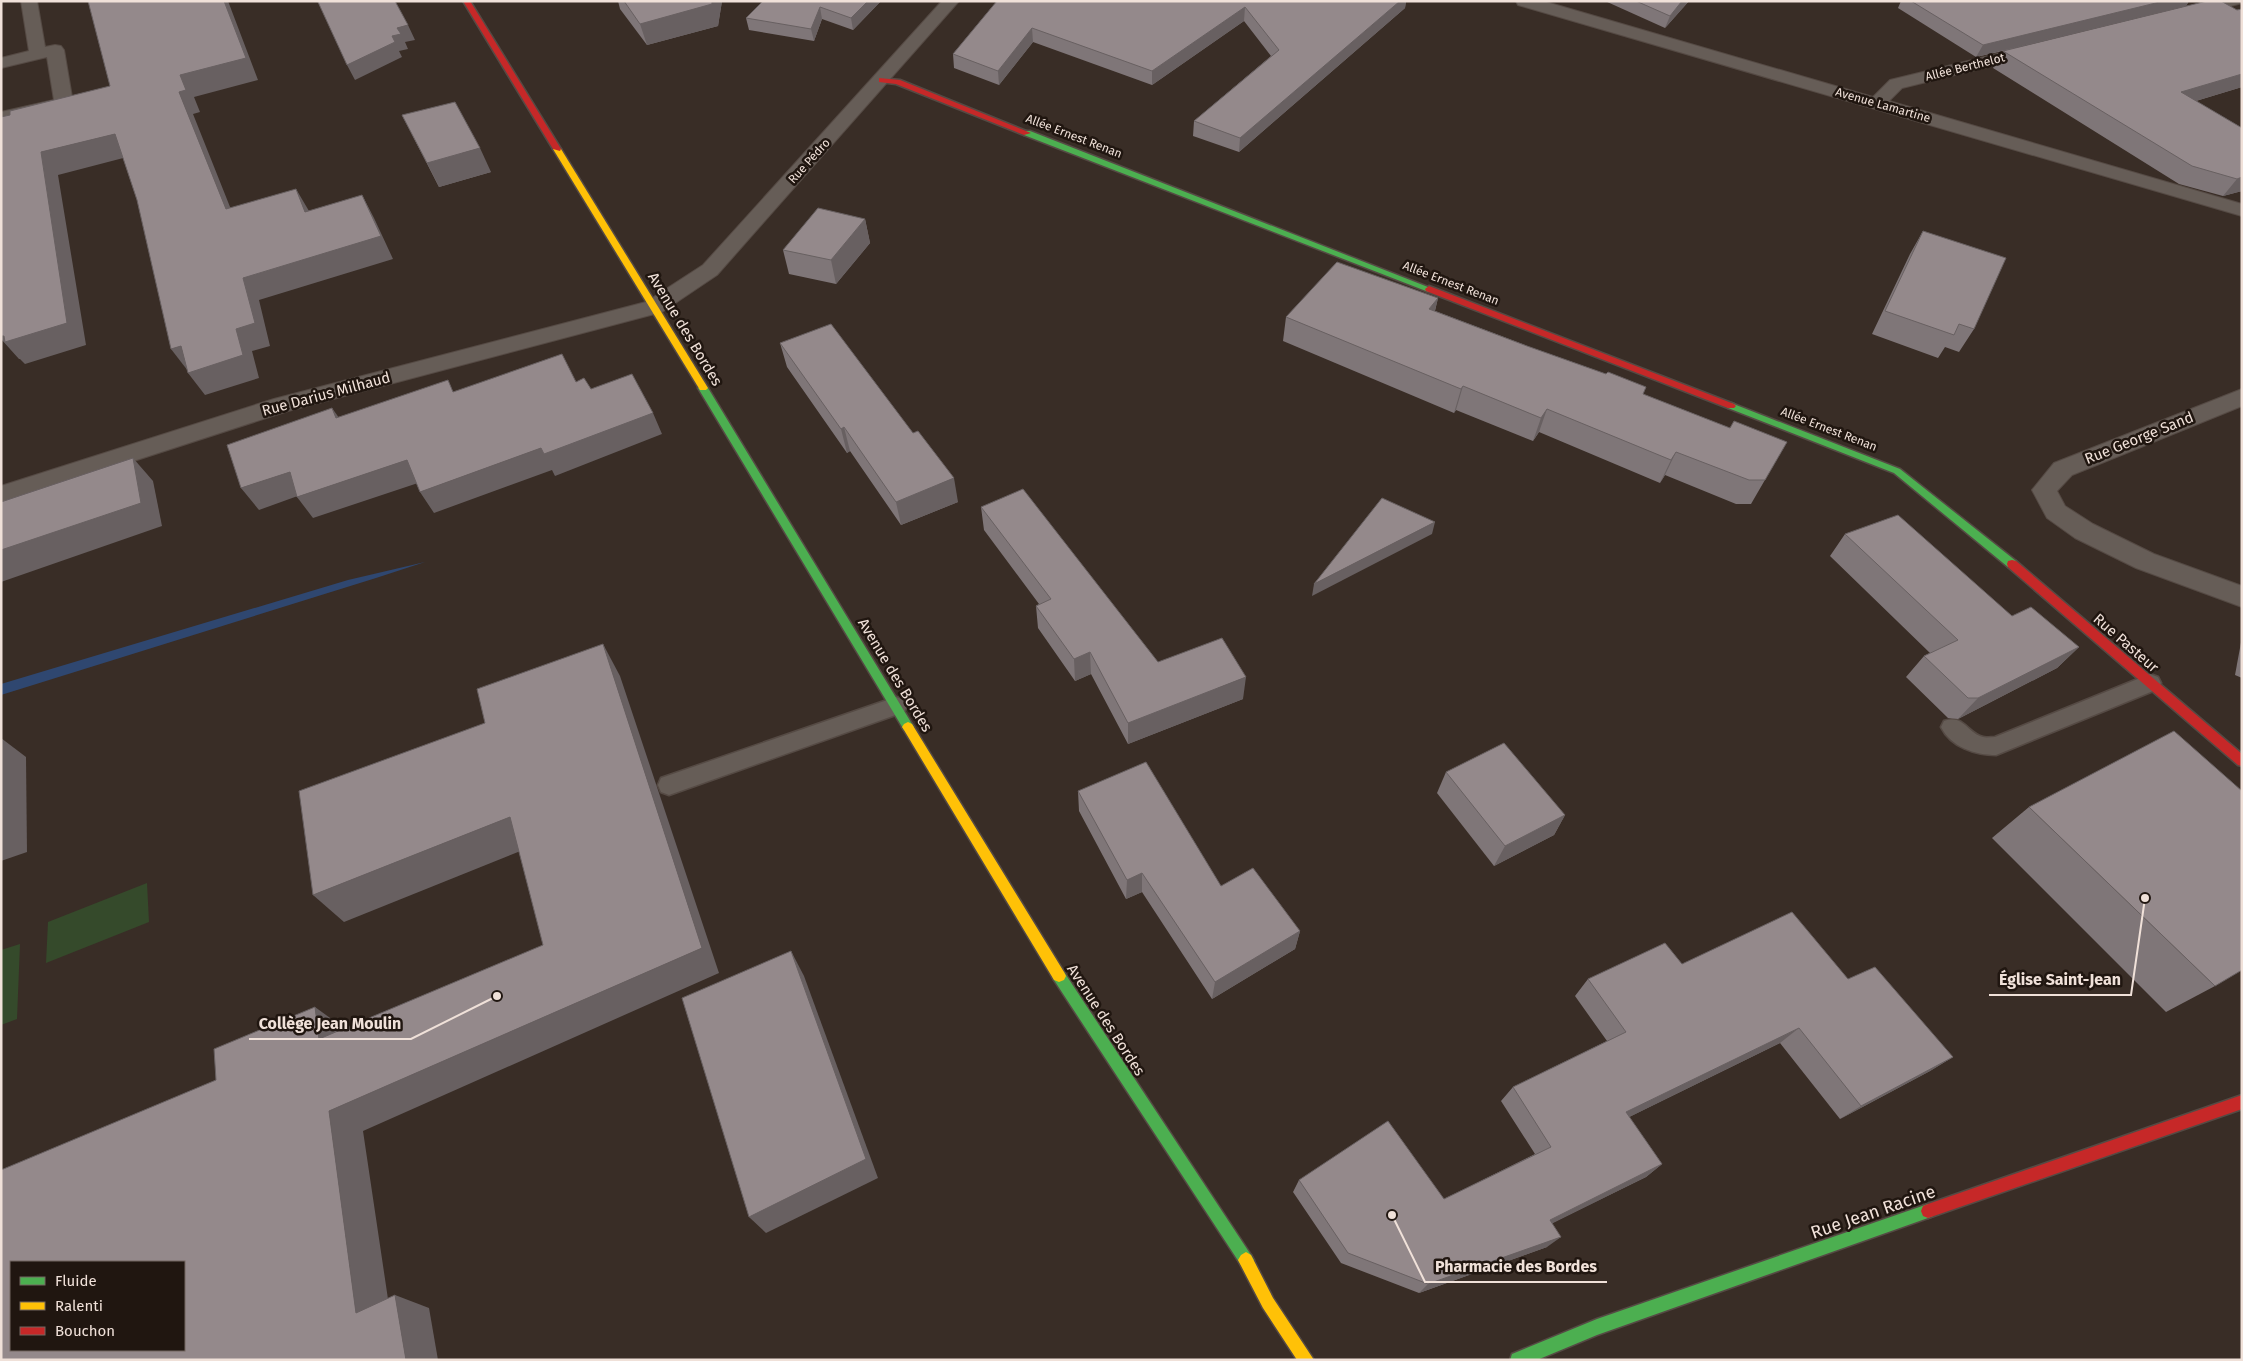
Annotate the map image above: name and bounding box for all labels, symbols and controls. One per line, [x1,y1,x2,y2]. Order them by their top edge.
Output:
street label: Allée Berthelot [1924,50,2007,84]
street label: Avenue Lamartine [1834,85,1932,125]
street label: Allée Ernest Renan [1024,111,1124,161]
street label: Rue Pédro [785,136,833,186]
street label: Allée Ernest Renan [1401,258,1501,308]
street label: Avenue des Bordes [644,269,726,389]
street label: Rue Darius Milhaud [260,368,392,420]
street label: Allée Ernest Renan [1779,404,1879,454]
street label: Rue George Sand [2082,408,2196,468]
street label: Rue Pasteur [2090,610,2163,676]
street label: Avenue des Bordes [854,615,936,735]
street label: Avenue des Bordes [1063,961,1149,1079]
callout: Église Saint-Jean [1989,964,2131,995]
text: Église Saint-Jean [1999,969,2121,989]
callout: Collège Jean Moulin [249,1008,411,1039]
text: Collège Jean Moulin [259,1014,401,1033]
street label: Rue Jean Racine [1808,1180,1938,1244]
callout: Pharmacie des Bordes [1425,1251,1607,1282]
text: Pharmacie des Bordes [1435,1257,1597,1276]
legend [10,1261,185,1351]
text: Fluide [55,1272,97,1290]
text: Ralenti [55,1297,103,1315]
text: Bouchon [55,1322,115,1340]

